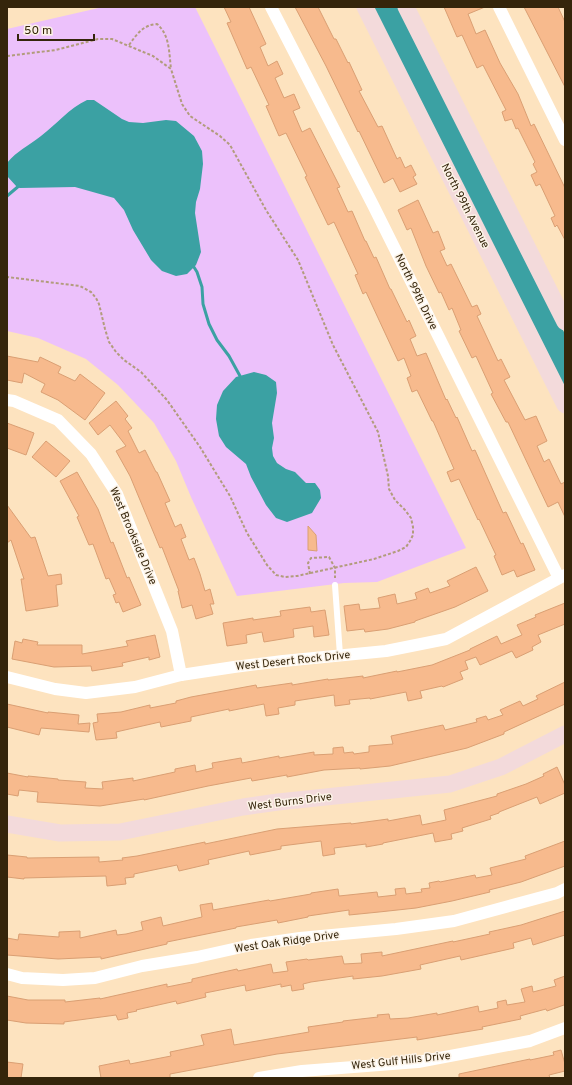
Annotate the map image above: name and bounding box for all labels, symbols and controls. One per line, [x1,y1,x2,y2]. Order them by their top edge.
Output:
scale bar [18,16,94,42]
text: 50 m [24,23,52,39]
street label: North 99th Avenue [438,161,492,251]
street label: North 99th Drive [392,252,441,332]
street label: West Brookside Drive [106,485,160,587]
street label: West Desert Rock Drive [235,648,351,674]
street label: West Burns Drive [247,790,333,814]
street label: West Oak Ridge Drive [234,928,340,956]
street label: West Gulf Hills Drive [351,1049,451,1073]

